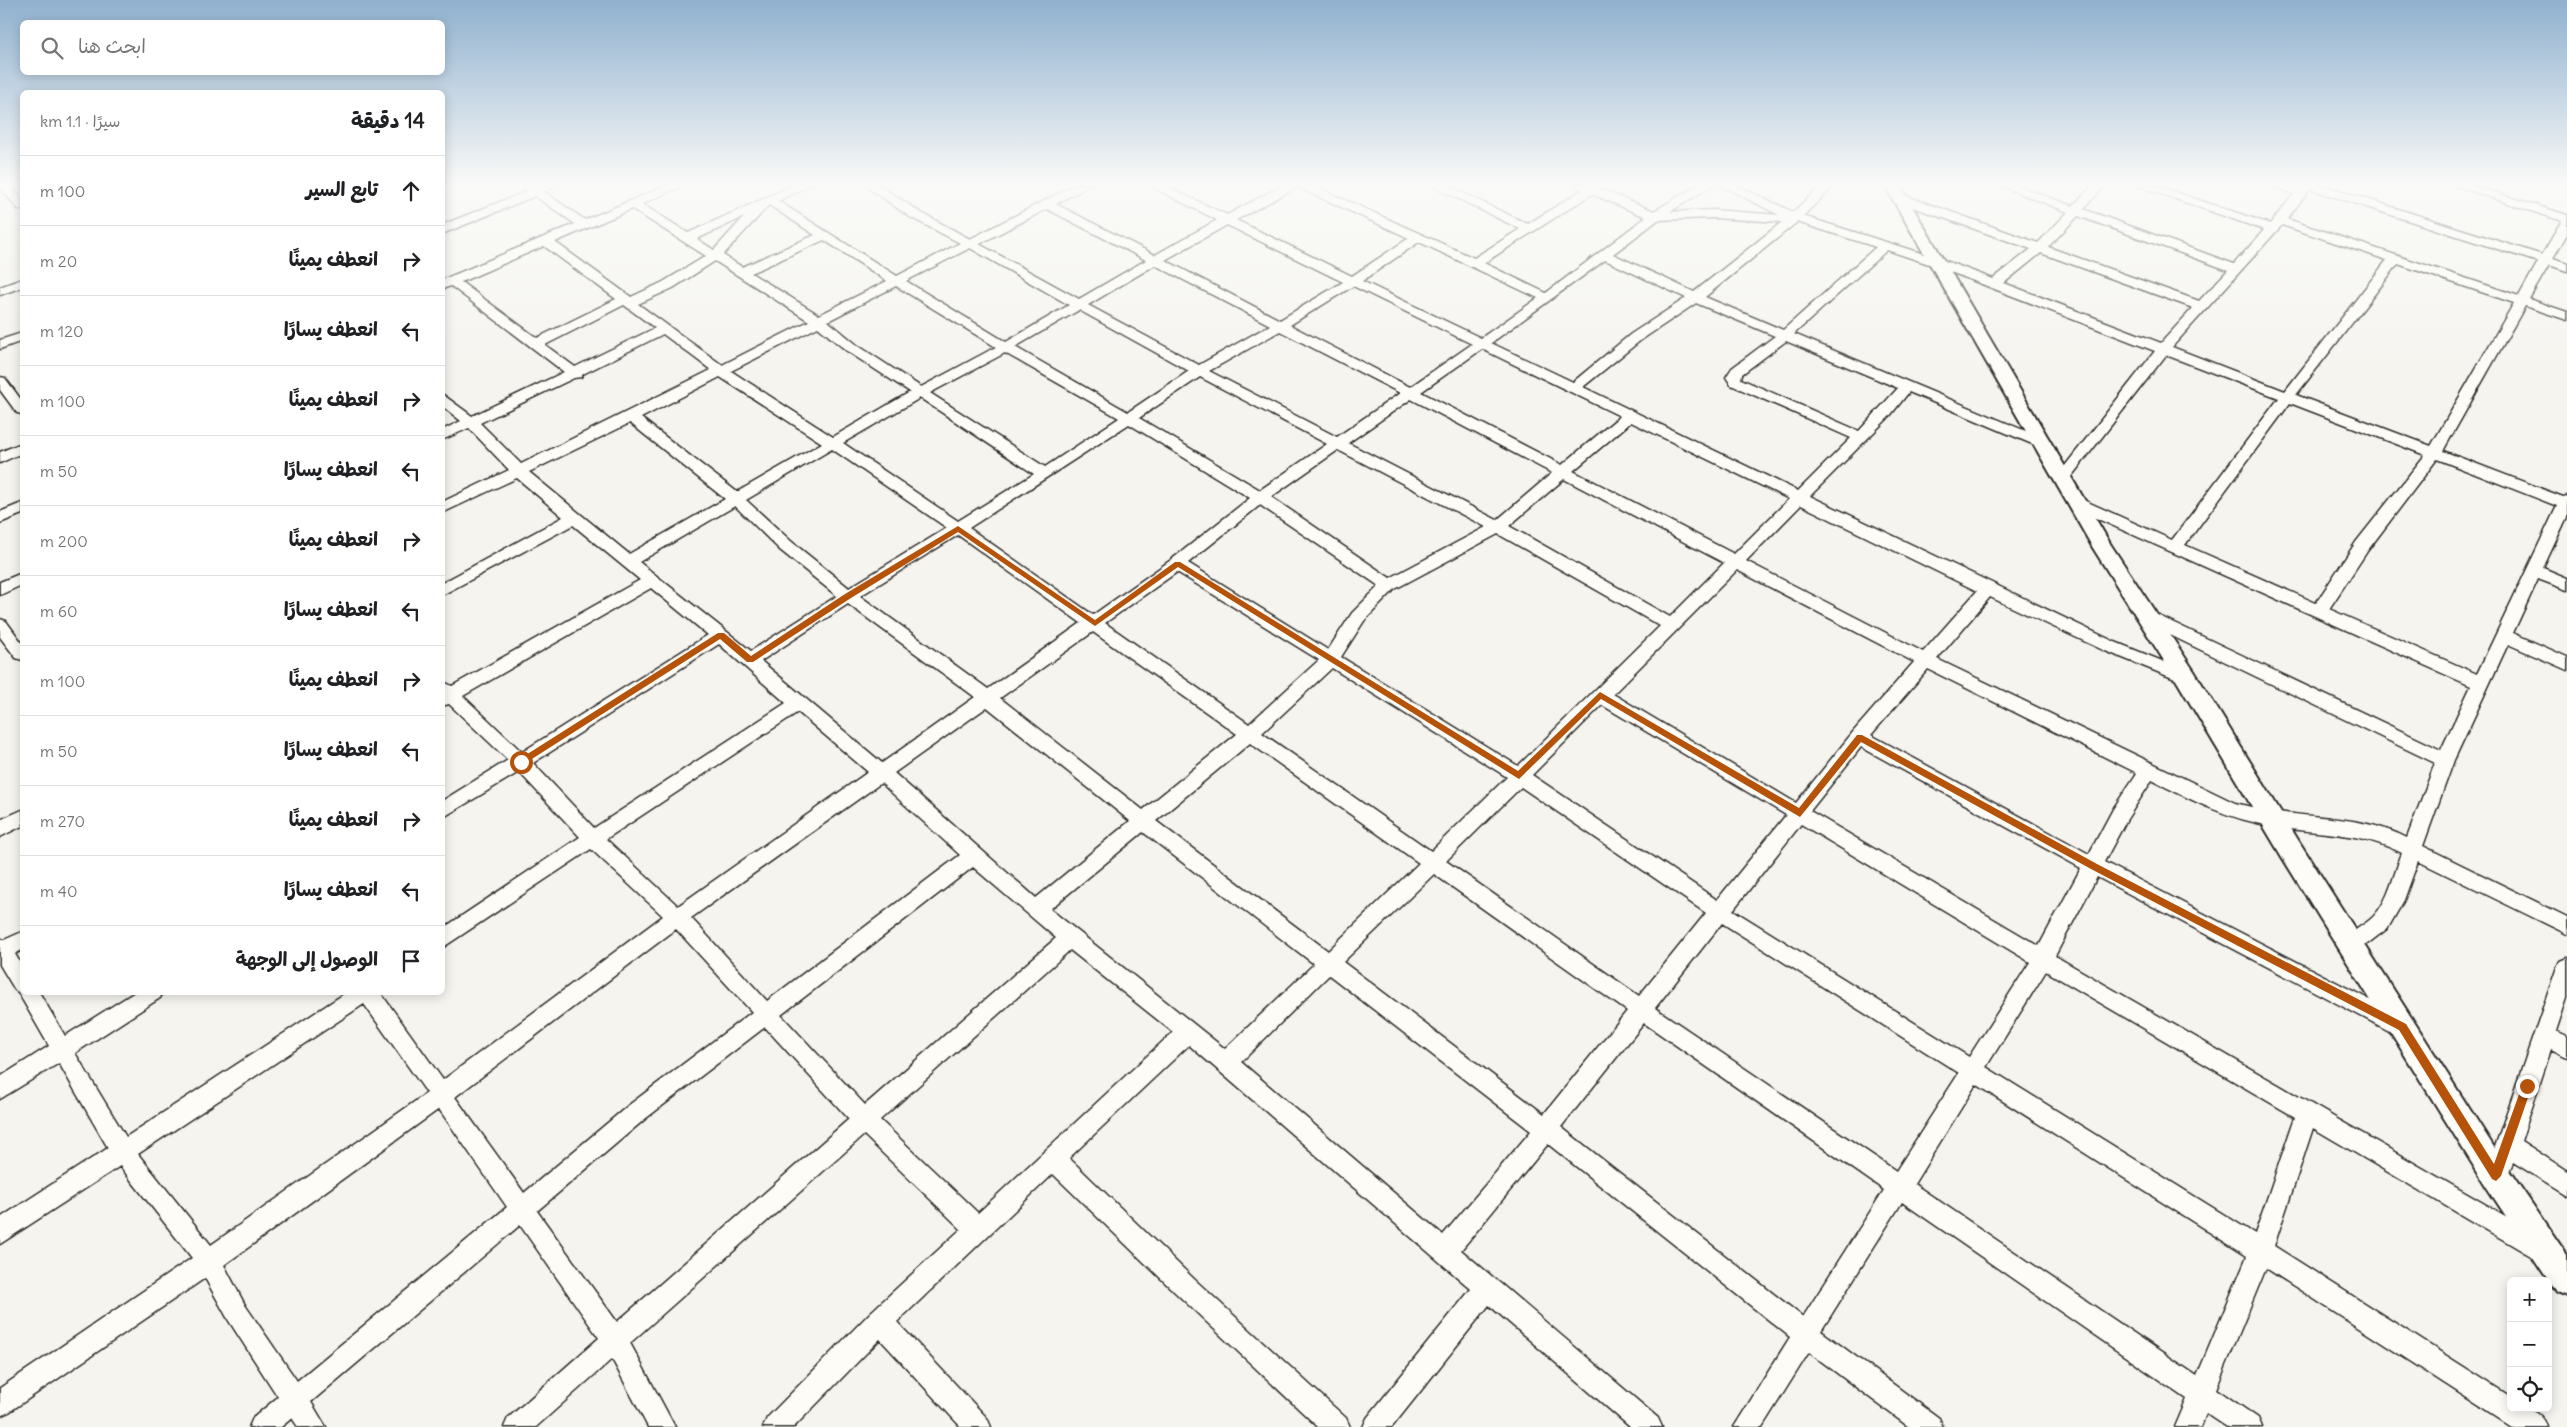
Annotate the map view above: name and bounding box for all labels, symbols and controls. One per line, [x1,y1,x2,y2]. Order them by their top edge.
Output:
search box [20,20,445,75]
icon: search [38,34,66,62]
text: ابحث هنا [78,34,146,58]
text: 14 دقيقة [351,107,425,134]
text: سيرًا · 1.1 km [40,111,120,131]
text: تابع السير [306,177,378,201]
icon: ahead [397,177,425,205]
text: 100 m [40,181,85,201]
text: انعطف يمينًا [289,247,378,271]
icon: right [397,247,425,275]
text: 20 m [40,251,77,271]
text: انعطف يسارًا [284,317,378,341]
icon: left [397,317,425,345]
text: 120 m [40,321,84,341]
text: انعطف يمينًا [289,387,378,411]
icon: right [397,387,425,415]
text: 100 m [40,391,85,411]
text: انعطف يسارًا [284,457,378,481]
icon: left [397,457,425,485]
text: 50 m [40,461,78,481]
text: انعطف يمينًا [289,527,378,551]
icon: right [397,527,425,555]
text: 200 m [40,531,88,551]
text: انعطف يسارًا [284,597,378,621]
icon: left [397,597,425,625]
text: 60 m [40,601,78,621]
text: انعطف يمينًا [289,667,378,691]
icon: right [397,667,425,695]
text: 100 m [40,671,85,691]
text: انعطف يسارًا [284,737,378,761]
icon: left [397,737,425,765]
text: 50 m [40,741,78,761]
route start [510,751,533,774]
text: انعطف يمينًا [289,807,378,831]
icon: right [397,807,425,835]
text: 270 m [40,811,85,831]
text: انعطف يسارًا [284,877,378,901]
icon: left [397,877,425,905]
text: 40 m [40,881,78,901]
text: الوصول إلى الوجهة [235,947,378,971]
icon: arrive [397,947,425,975]
route end [2516,1075,2539,1098]
map controls [2507,1277,2552,1412]
button: + [2507,1277,2552,1322]
button: − [2507,1322,2552,1367]
button: locate [2507,1367,2552,1412]

